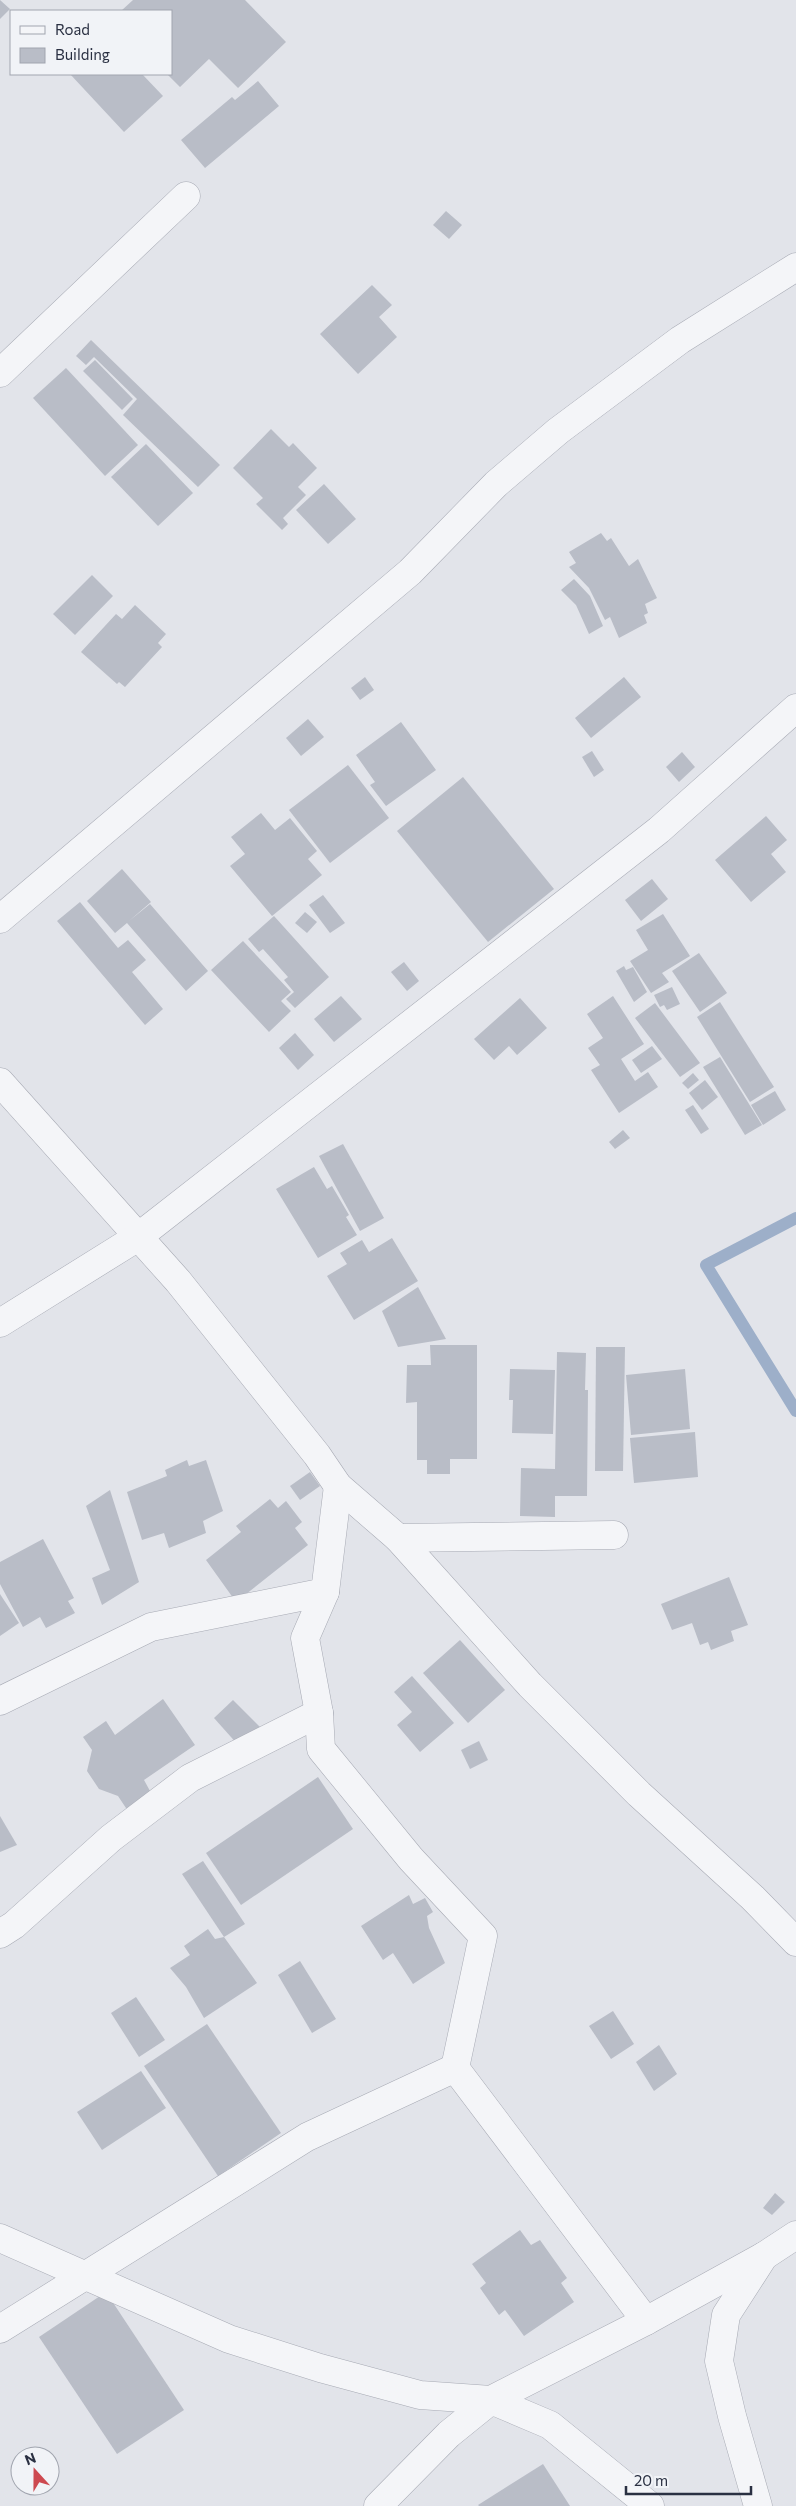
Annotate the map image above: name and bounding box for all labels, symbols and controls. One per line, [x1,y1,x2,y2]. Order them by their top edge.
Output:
legend [10,10,172,75]
text: Road [55,20,90,38]
text: Building [55,45,110,63]
north arrow [10,2446,60,2496]
text: N [22,2449,38,2468]
scale bar [626,2464,751,2496]
text: 20 m [634,2471,668,2489]

